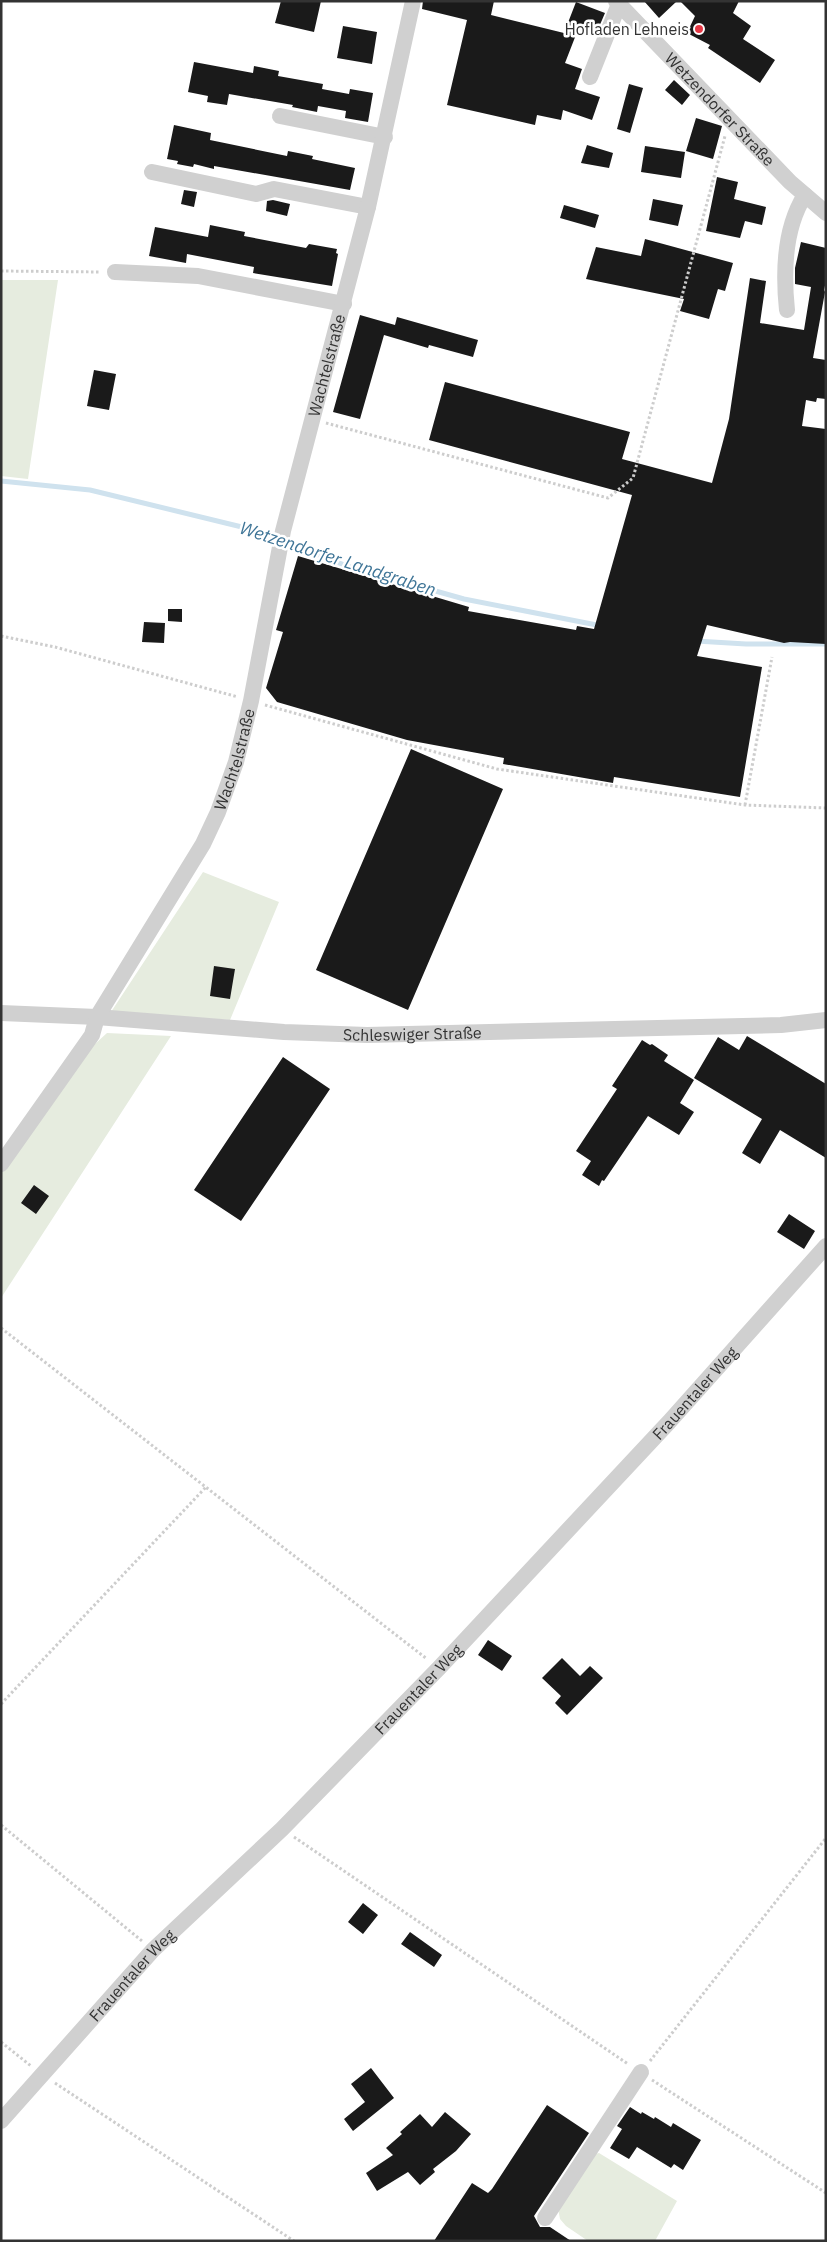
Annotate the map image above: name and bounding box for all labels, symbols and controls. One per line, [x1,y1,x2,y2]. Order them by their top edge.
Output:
place label: Hofladen Lehneis [564,19,689,39]
marker: Hofladen Lehneis [693,23,705,35]
street label: Wetzendorfer Straße [661,48,779,170]
street label: Wachtelstraße [303,312,350,419]
water label: Wetzendorfer Landgraben [237,516,439,601]
street label: Wachtelstraße [209,706,259,813]
street label: Schleswiger Straße [343,1022,482,1045]
street label: Frauentaler Weg [648,1342,742,1444]
street label: Frauentaler Weg [370,1639,467,1738]
street label: Frauentaler Weg [84,1924,179,2025]

